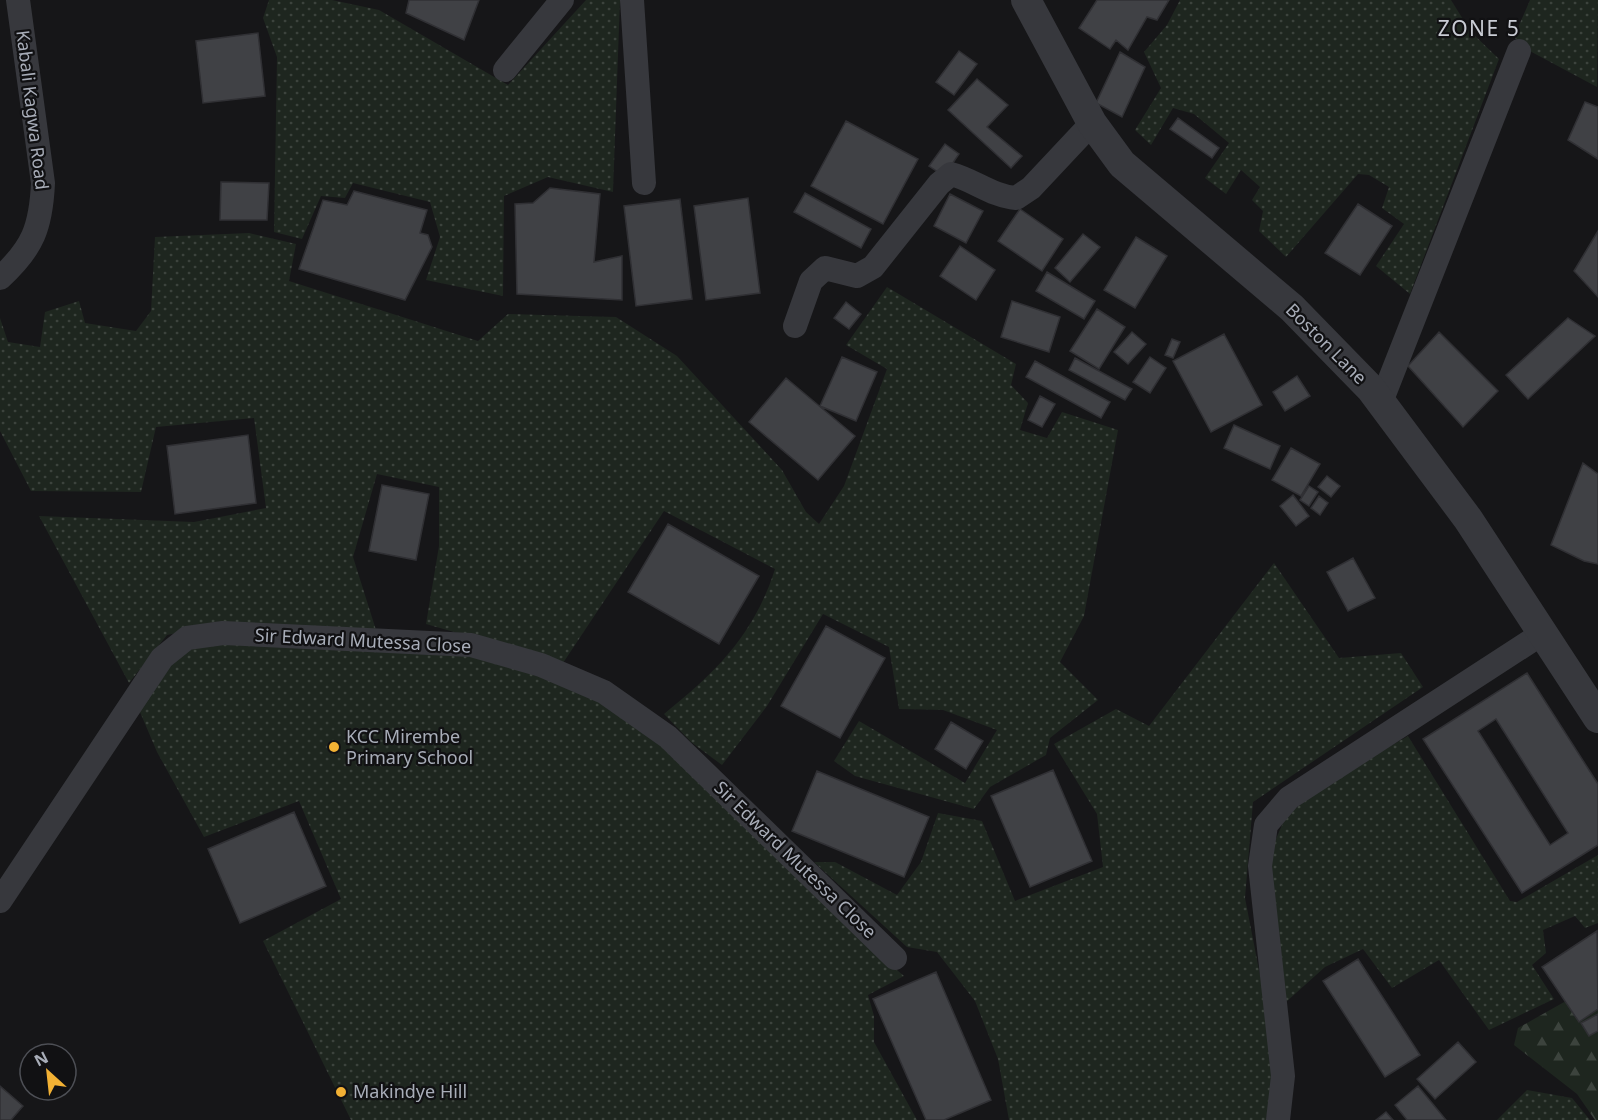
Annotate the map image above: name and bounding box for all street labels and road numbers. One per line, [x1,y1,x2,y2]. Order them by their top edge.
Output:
street label: Kabali Kagwa Road [11,29,55,191]
street label: Boston Lane [1281,298,1372,389]
street label: Sir Edward Mutessa Close [254,622,472,658]
street label: Sir Edward Mutessa Close [709,775,882,943]

